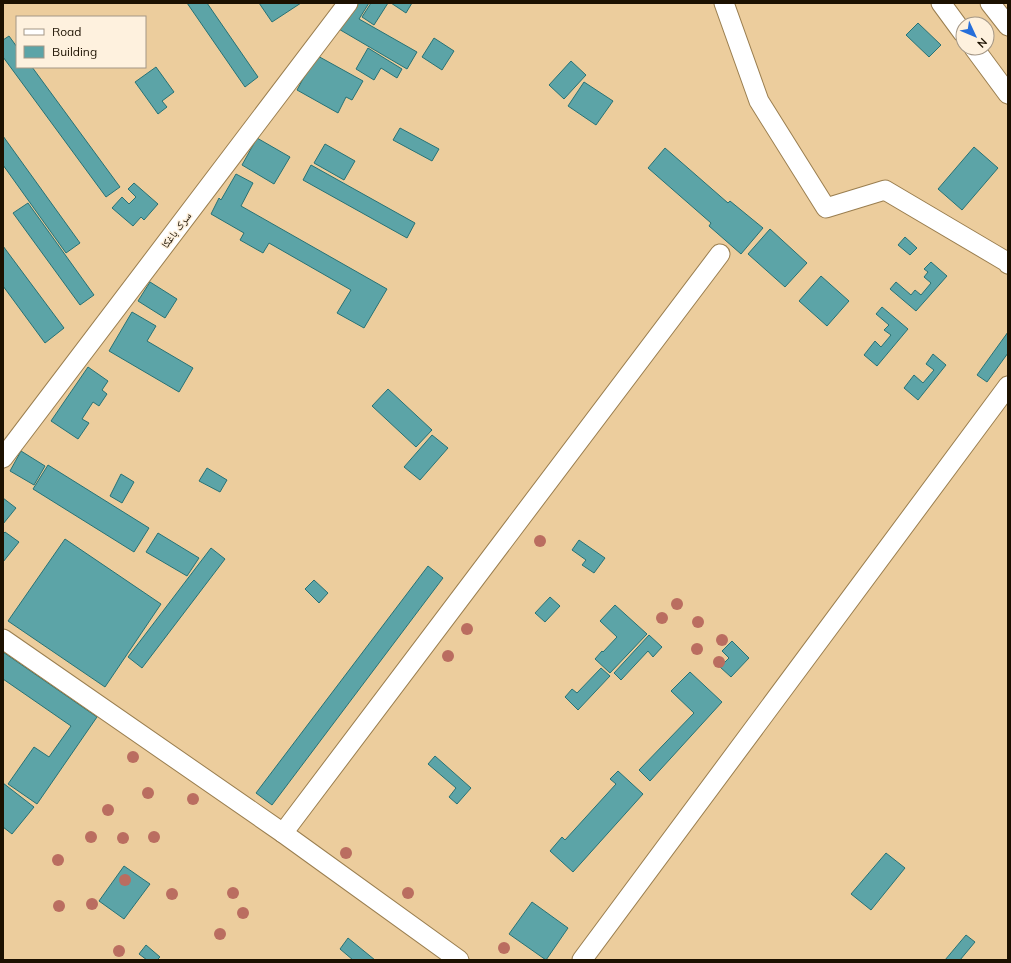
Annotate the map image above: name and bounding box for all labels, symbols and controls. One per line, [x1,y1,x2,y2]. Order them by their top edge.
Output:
legend [16,16,146,68]
north arrow [955,16,995,56]
text: Road [52,24,81,39]
text: N [974,35,990,51]
text: Building [52,44,97,59]
street label: سرک باغکا [158,209,194,251]

